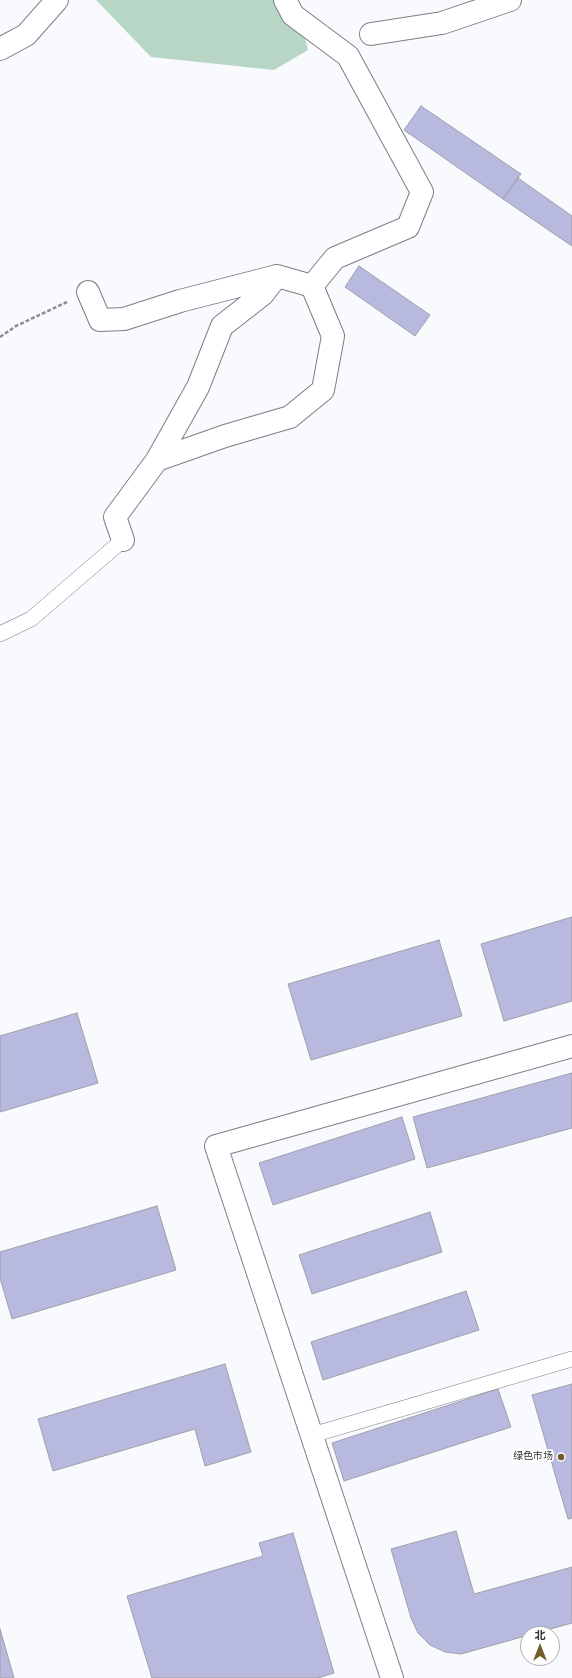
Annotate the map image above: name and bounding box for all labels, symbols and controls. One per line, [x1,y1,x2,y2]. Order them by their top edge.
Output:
place label: 绿色市场 [513,1451,553,1463]
marker: 绿色市场 [556,1452,566,1462]
north arrow [520,1626,560,1666]
text: 北 [535,1627,546,1643]

